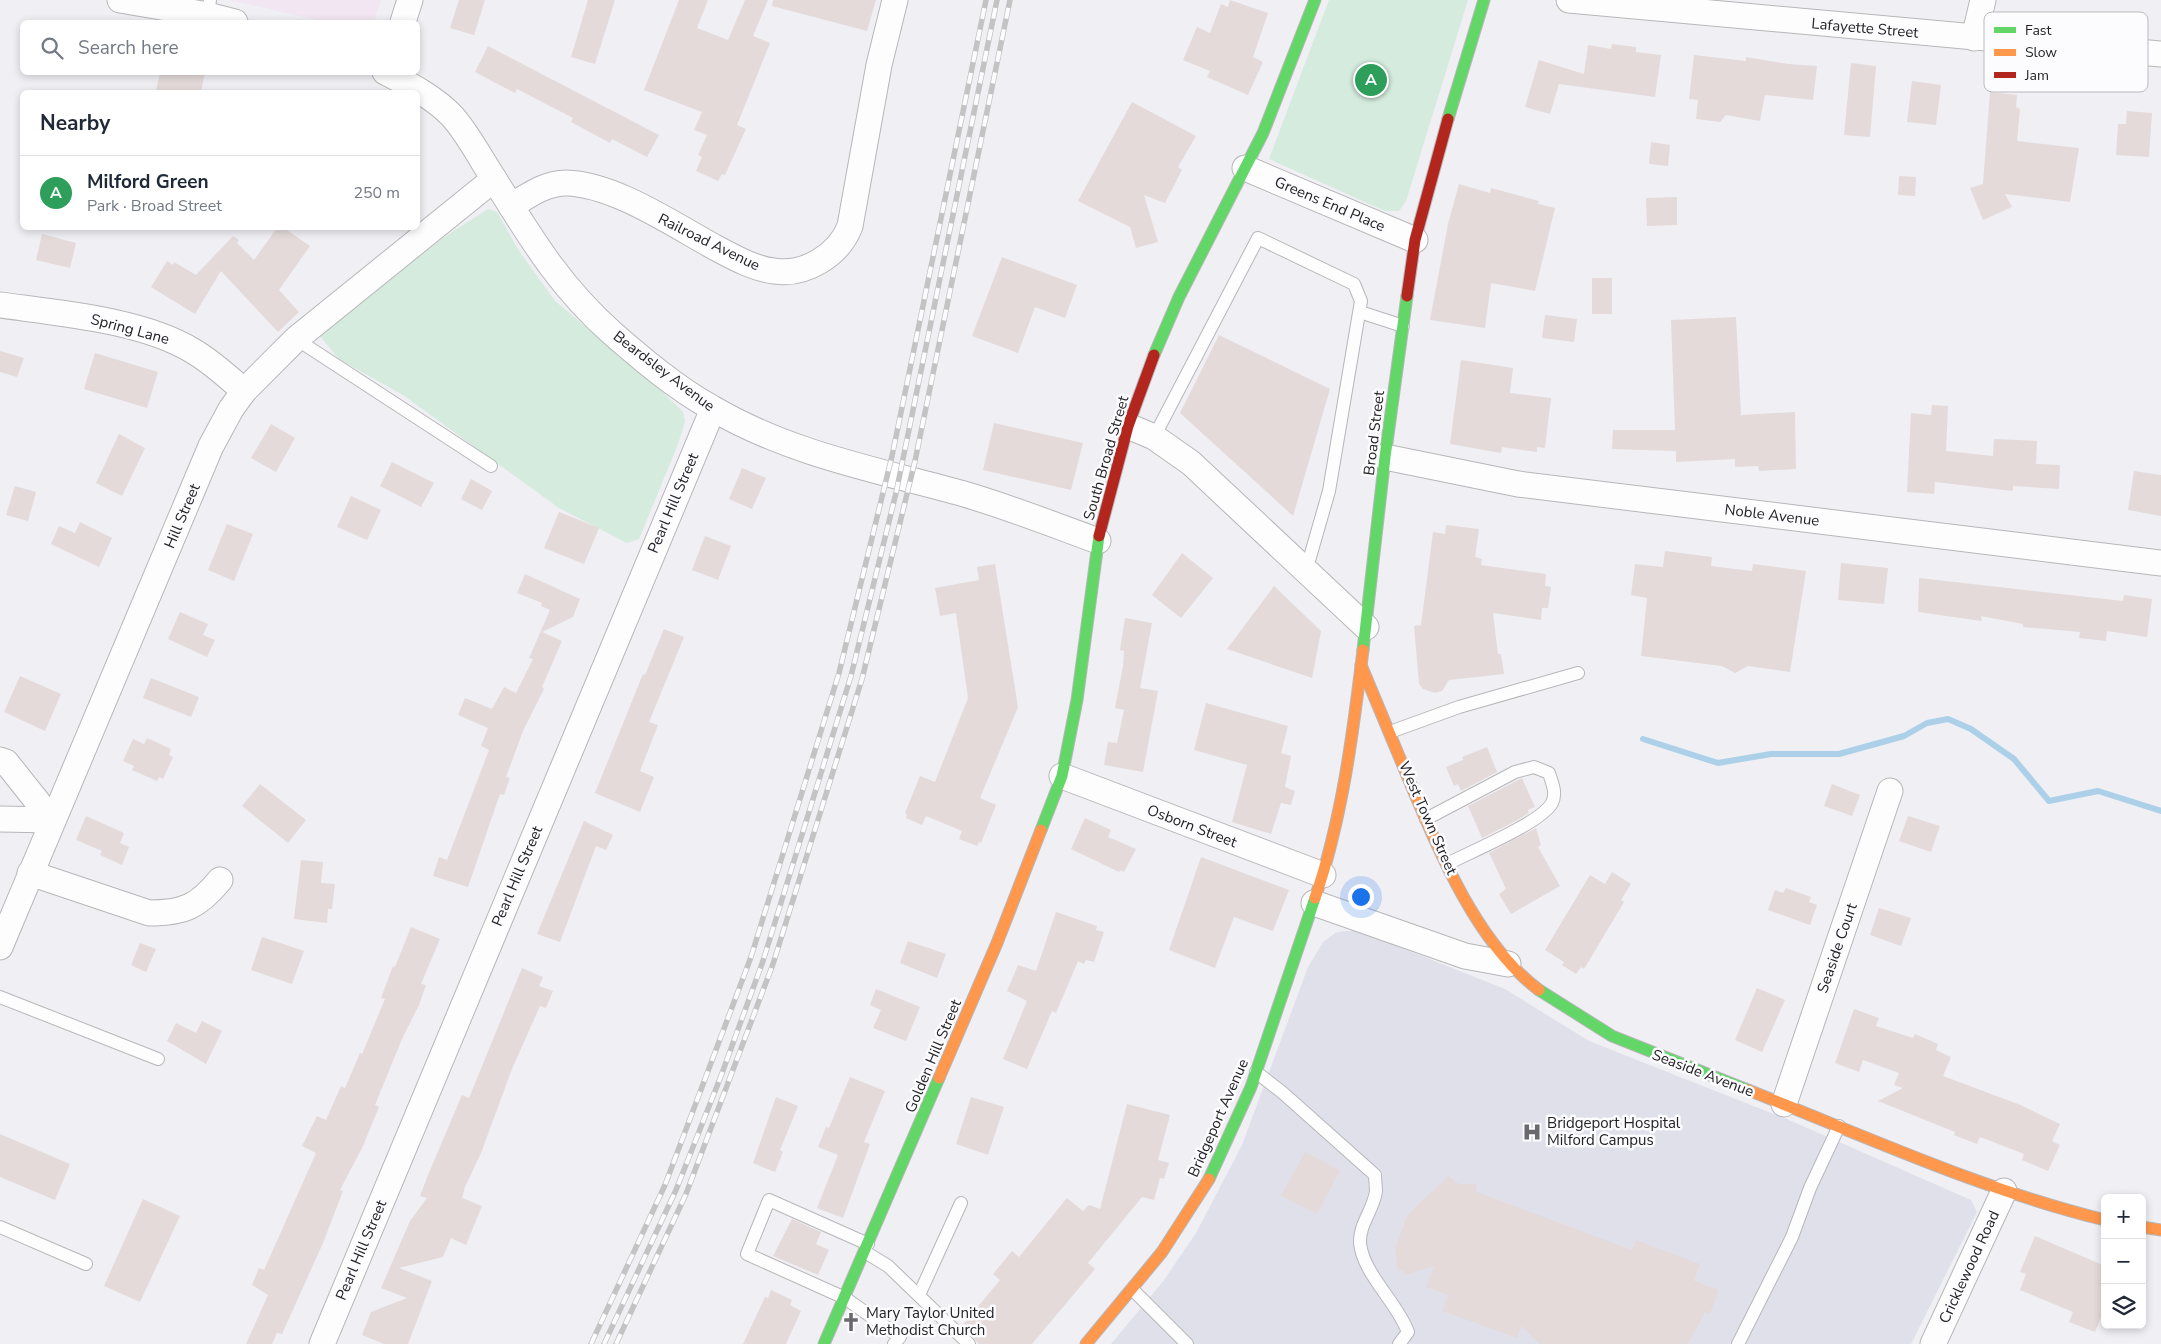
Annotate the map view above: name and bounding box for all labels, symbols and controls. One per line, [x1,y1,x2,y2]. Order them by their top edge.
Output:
legend [1984,12,2148,92]
street label: Lafayette Street [1811,13,1920,43]
search box [20,20,420,75]
text: Fast [2025,21,2051,40]
icon: search [38,34,66,62]
text: Search here [78,35,179,61]
text: Slow [2025,43,2057,62]
pin: A [1355,61,1387,99]
text: Jam [2024,66,2049,85]
text: Nearby [40,109,110,137]
text: Milford Green [87,169,209,195]
street label: Greens End Place [1272,172,1388,236]
text: A [50,182,62,204]
text: 250 m [353,182,400,204]
text: Park · Broad Street [87,195,222,217]
street label: Railroad Avenue [655,209,763,275]
street label: Spring Lane [88,309,172,349]
street label: Beardsley Avenue [609,326,719,416]
street label: Broad Street [1359,389,1389,477]
street label: South Broad Street [1079,393,1134,523]
street label: Pearl Hill Street [643,449,703,556]
street label: Hill Street [159,480,205,551]
street label: Noble Avenue [1723,499,1821,531]
street label: West Town Street [1394,758,1462,878]
street label: Osborn Street [1144,800,1240,853]
street label: Pearl Hill Street [487,822,547,929]
your location [1348,884,1374,910]
street label: Seaside Court [1812,900,1862,996]
street label: Golden Hill Street [900,996,966,1116]
street label: Seaside Avenue [1649,1044,1757,1102]
street label: Bridgeport Avenue [1183,1056,1253,1180]
place label: Bridgeport Hospital Milford Campus [1547,1113,1681,1150]
hospital icon: Bridgeport Hospital Milford Campus [1521,1121,1543,1143]
map controls [2101,1194,2146,1329]
button: + [2101,1194,2146,1239]
street label: Pearl Hill Street [331,1196,391,1303]
street label: Cricklewood Road [1934,1207,2004,1327]
button: − [2101,1239,2146,1284]
button: layers [2101,1284,2146,1329]
place label: Mary Taylor United Methodist Church [866,1303,994,1340]
church icon: Mary Taylor United Methodist Church [840,1311,862,1333]

